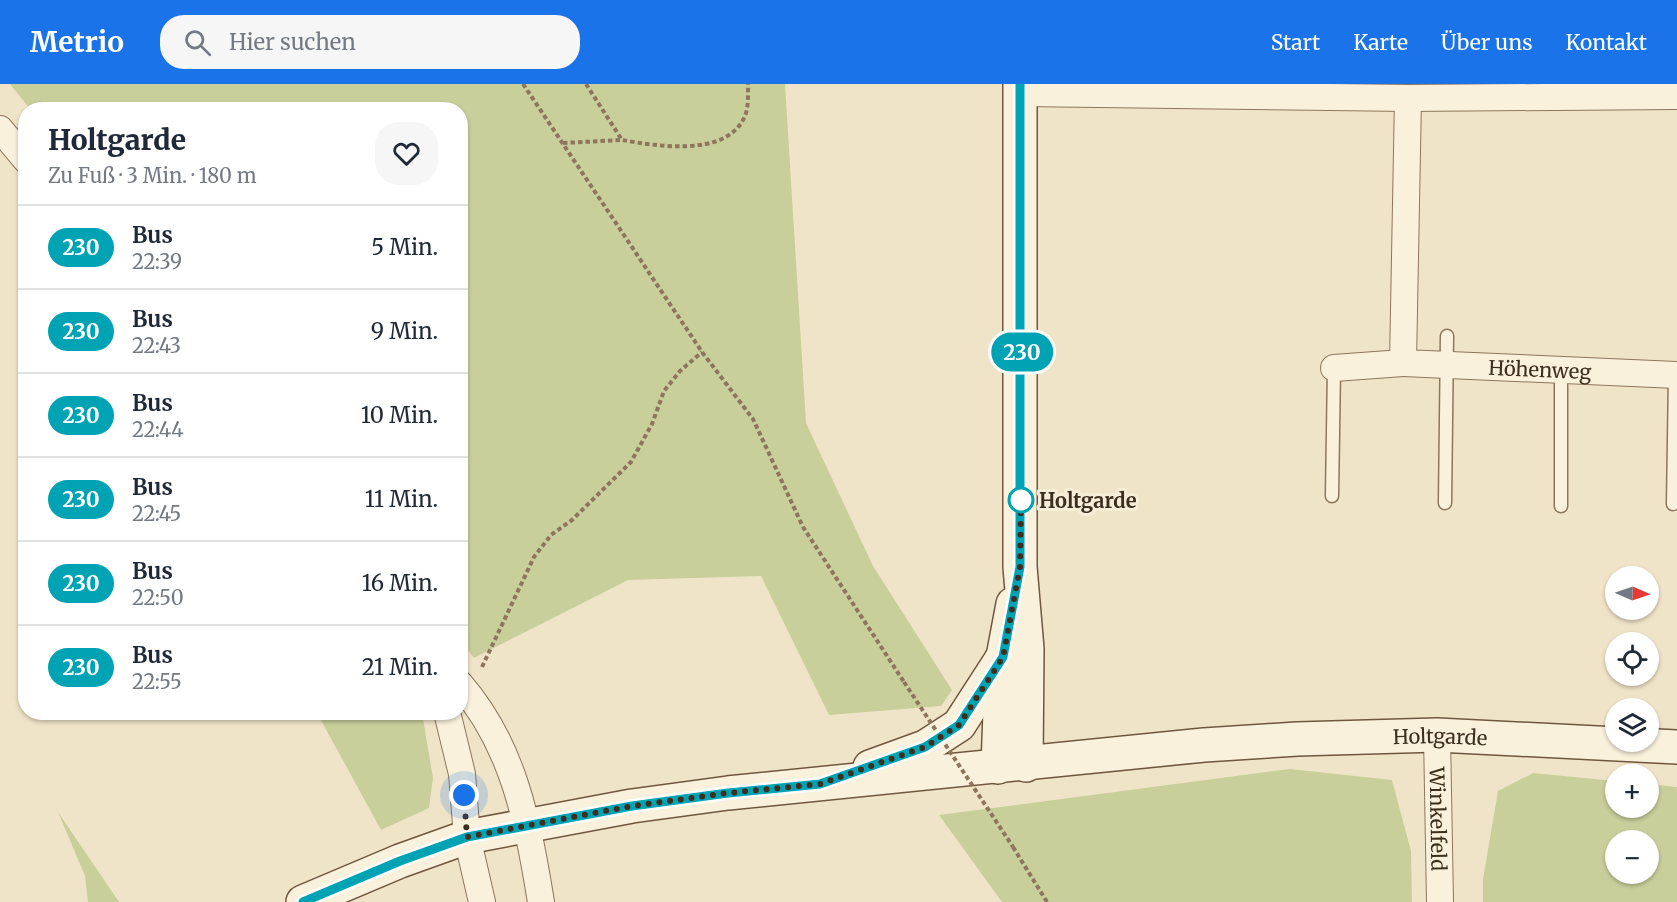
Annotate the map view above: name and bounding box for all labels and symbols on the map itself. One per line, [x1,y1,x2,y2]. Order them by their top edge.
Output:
line badge: 230 [988,332,1056,372]
street label: Höhenweg [1488,354,1592,384]
marker: Holtgarde [1008,487,1034,513]
place label: Holtgarde [1039,488,1137,513]
north arrow [1605,566,1659,620]
street label: Holtgarde [1392,722,1488,750]
street label: Winkelfeld [1425,766,1452,871]
your location [449,780,479,810]

